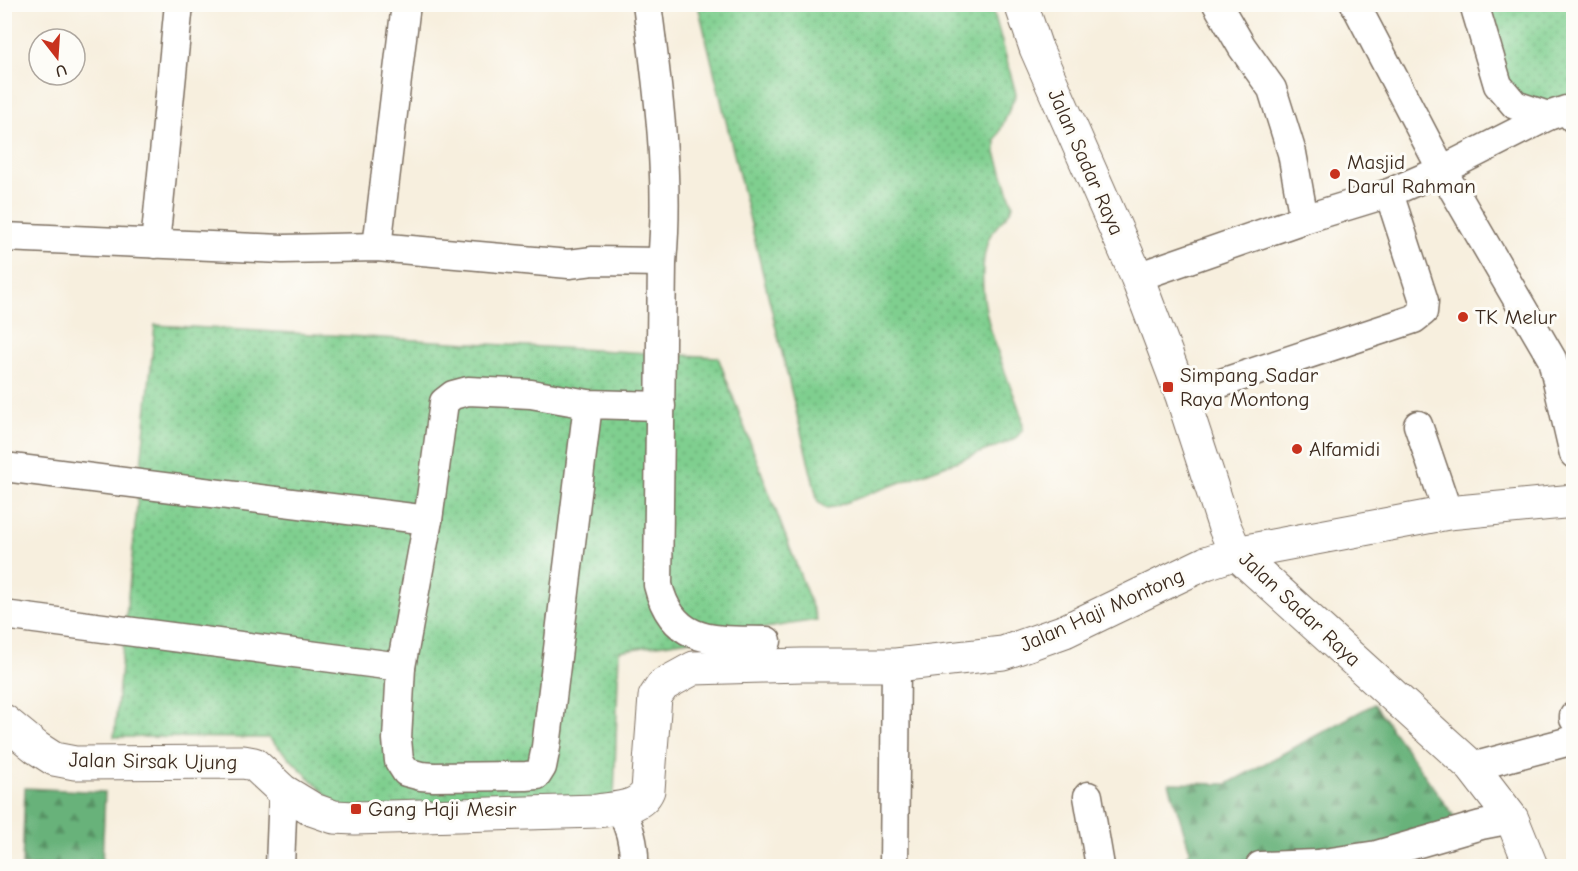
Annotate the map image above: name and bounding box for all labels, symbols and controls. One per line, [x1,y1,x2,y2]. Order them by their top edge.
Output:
north arrow [27,27,87,87]
text: U [53,60,69,81]
street label: Jalan Sadar Raya [1043,85,1129,239]
place label: Masjid Darul Rahman [1347,150,1476,198]
marker: Masjid Darul Rahman [1328,167,1342,181]
place label: TK Melur [1475,305,1557,329]
marker: TK Melur [1456,310,1470,324]
place label: Simpang Sadar Raya Montong [1180,363,1319,411]
marker: Simpang Sadar Raya Montong [1161,380,1175,394]
place label: Alfamidi [1309,437,1380,461]
marker: Alfamidi [1290,442,1304,456]
street label: Jalan Sadar Raya [1234,547,1366,671]
street label: Jalan Haji Montong [1016,563,1188,657]
street label: Jalan Sirsak Ujung [68,748,238,774]
place label: Gang Haji Mesir [368,797,517,821]
marker: Gang Haji Mesir [349,802,363,816]

